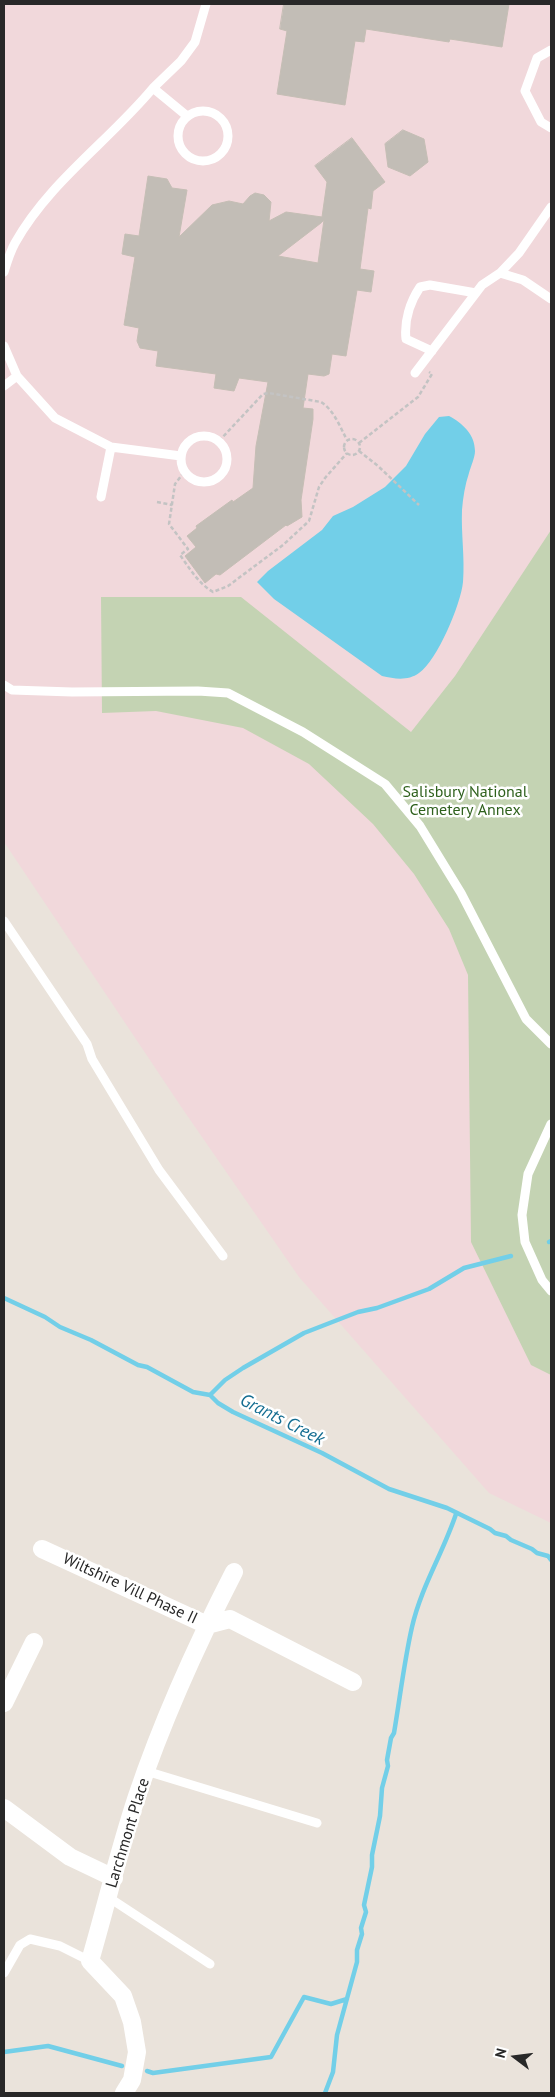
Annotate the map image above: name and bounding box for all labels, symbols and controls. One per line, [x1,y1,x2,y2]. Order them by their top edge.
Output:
park label: Salisbury National Cemetery Annex [403,782,527,820]
water label: Grants Creek [236,1389,328,1451]
street label: Wiltshire Vill Phase II [60,1549,200,1629]
street label: Larchmont Place [102,1776,154,1890]
north arrow [490,2032,540,2082]
text: N [491,2046,510,2060]

